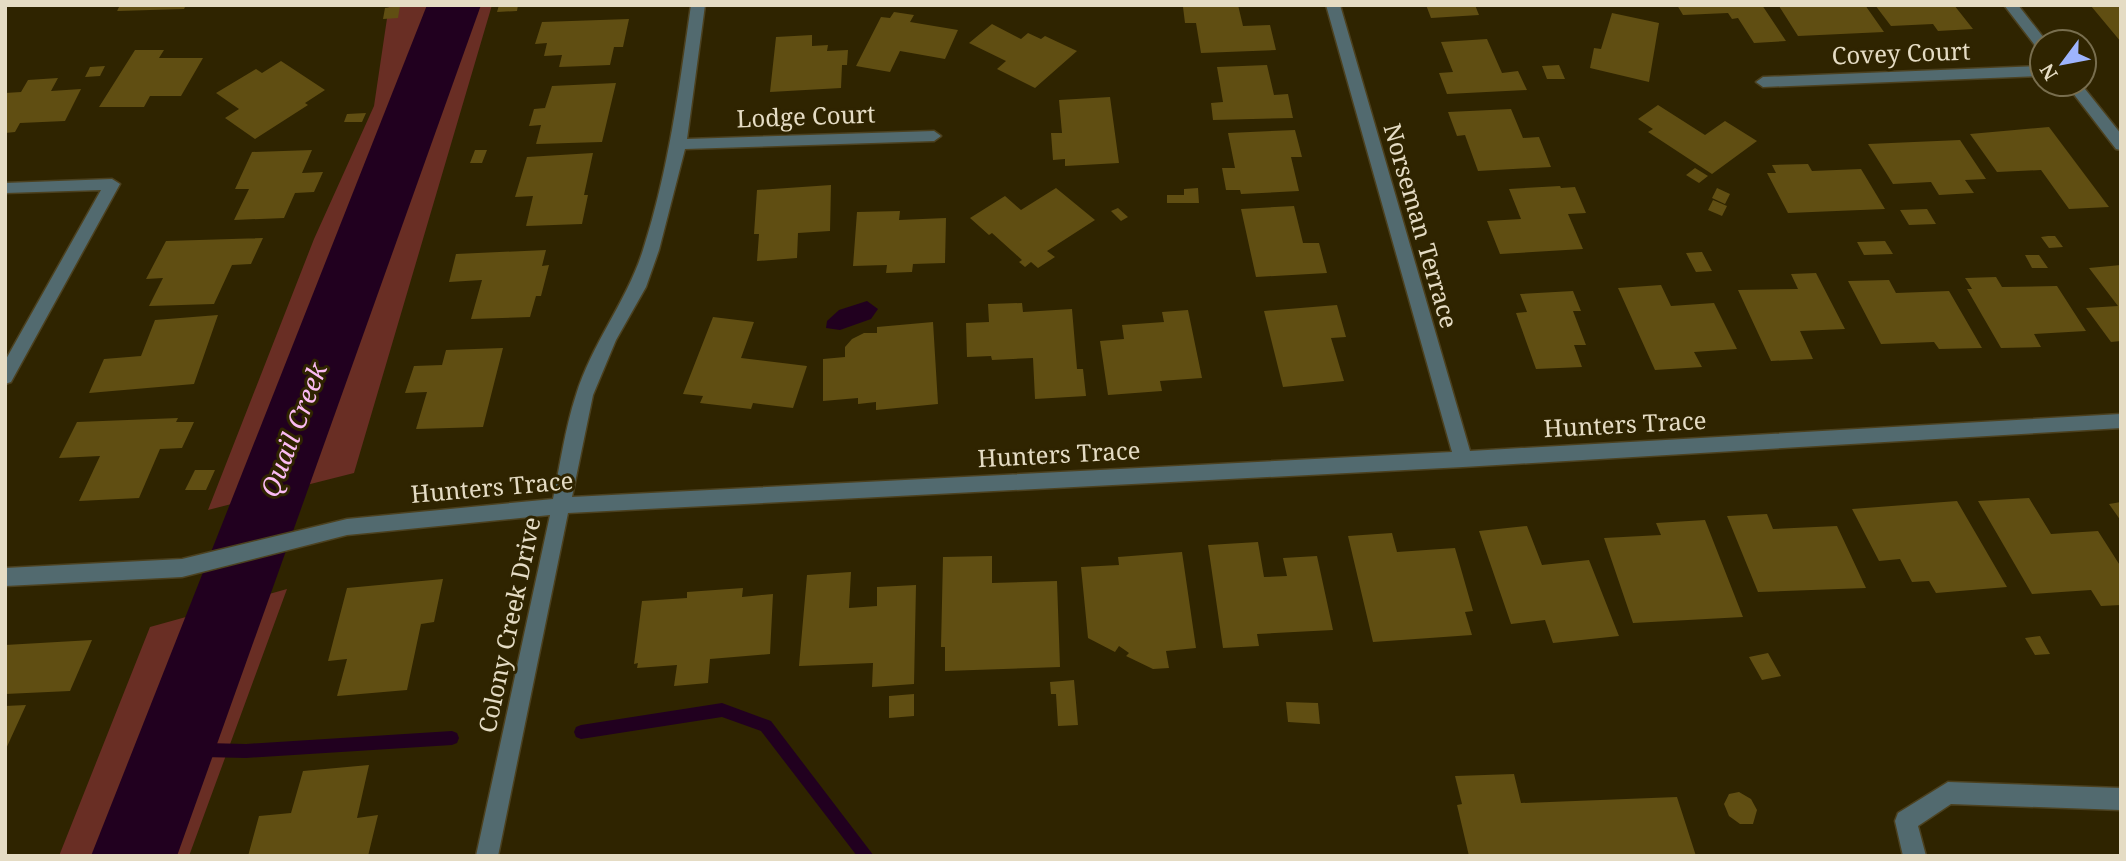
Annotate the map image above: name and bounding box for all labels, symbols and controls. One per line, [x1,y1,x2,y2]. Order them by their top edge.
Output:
north arrow [2028,28,2098,98]
street label: Covey Court [1831,34,1971,71]
text: N [2034,59,2064,85]
street label: Lodge Court [736,97,876,134]
street label: Norseman Terrace [1376,119,1466,332]
water label: Quail Creek [251,356,336,502]
street label: Hunters Trace [1543,403,1707,444]
street label: Hunters Trace [977,433,1141,474]
street label: Hunters Trace [409,463,575,510]
street label: Colony Creek Drive [470,514,548,736]

